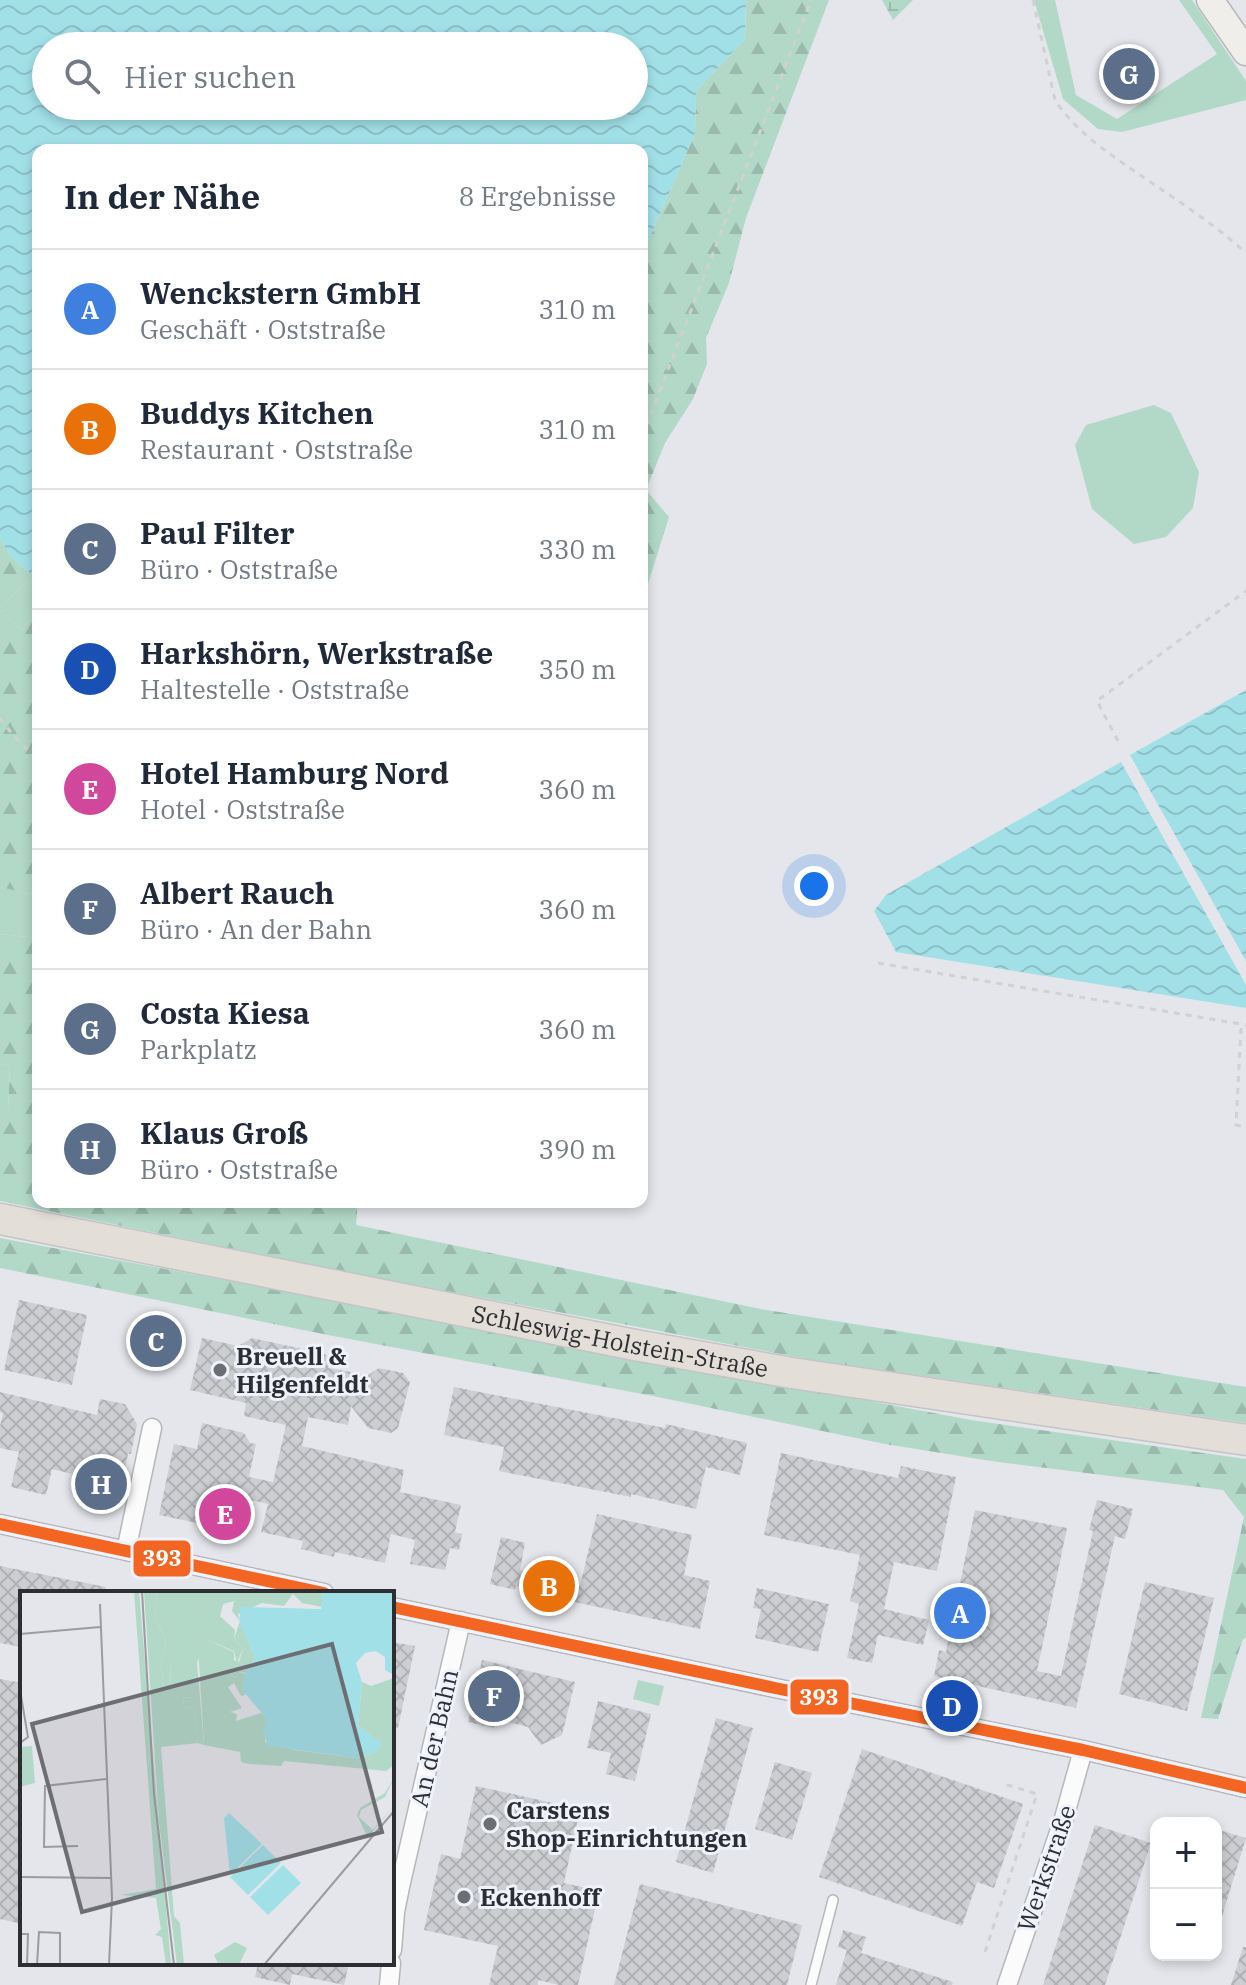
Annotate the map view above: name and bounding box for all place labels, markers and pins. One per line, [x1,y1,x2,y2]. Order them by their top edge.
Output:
pin: G [1103,44,1155,104]
pin: C [130,1311,182,1371]
place label: Breuell & Hilgenfeldt [236,1340,368,1400]
marker: Breuell & Hilgenfeldt [211,1361,229,1379]
pin: H [75,1454,127,1514]
pin: E [199,1484,251,1544]
pin: B [523,1556,575,1616]
pin: A [934,1583,986,1643]
pin: F [468,1666,520,1726]
pin: D [926,1676,978,1736]
place label: Carstens Shop-Einrichtungen [506,1794,747,1854]
marker: Carstens Shop-Einrichtungen [481,1815,499,1833]
place label: Eckenhoff [480,1881,602,1913]
marker: Eckenhoff [455,1888,473,1906]

